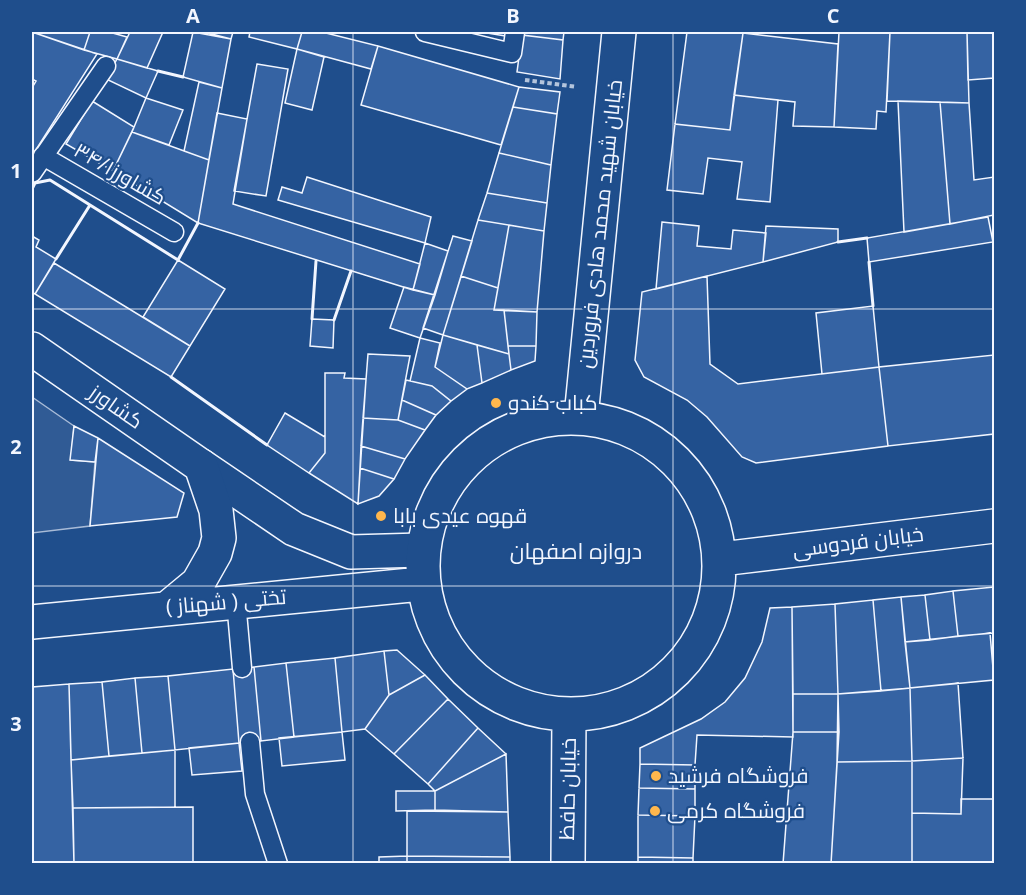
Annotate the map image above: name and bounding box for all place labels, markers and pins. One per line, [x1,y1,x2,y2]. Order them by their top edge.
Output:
place label: کباب کندو [508,388,598,416]
marker: کباب کندو [489,396,503,410]
place label: قهوه عیدی بابا [393,501,527,529]
marker: قهوه عیدی بابا [374,509,388,523]
place label: فروشگاه فرشید [668,761,808,789]
marker: فروشگاه فرشید [649,769,663,783]
place label: فروشگاه کرمی [667,796,805,824]
marker: فروشگاه کرمی [648,804,662,818]

